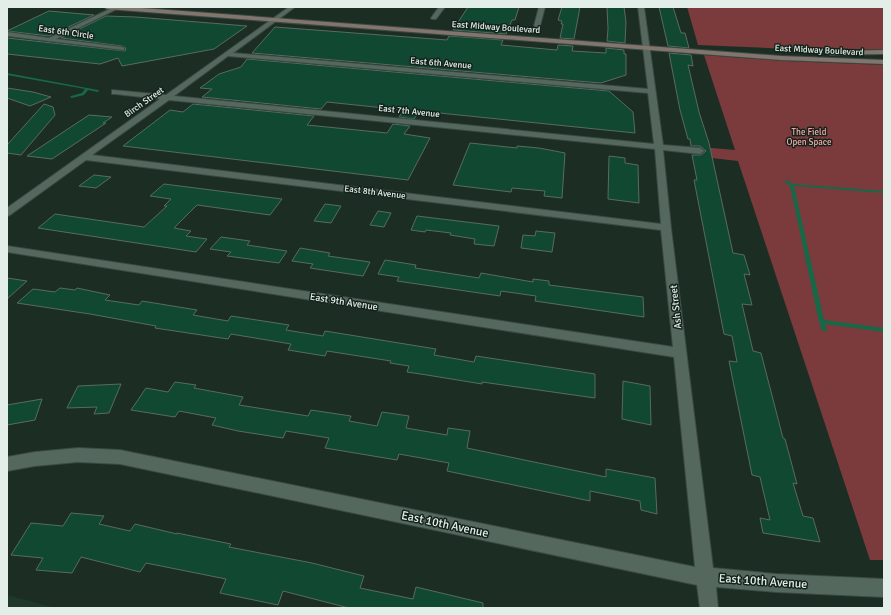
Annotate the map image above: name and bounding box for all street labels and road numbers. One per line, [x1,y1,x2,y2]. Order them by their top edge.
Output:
street label: East Midway Boulevard [451,19,541,36]
street label: East 6th Circle [38,23,95,42]
street label: East Midway Boulevard [774,43,864,58]
street label: East 6th Avenue [410,55,473,72]
street label: Birch Street [122,85,166,120]
street label: East 7th Avenue [378,103,441,120]
street label: East 8th Avenue [344,183,407,202]
street label: Ash Street [668,284,684,330]
street label: East 9th Avenue [309,291,379,313]
street label: East 10th Avenue [400,508,490,541]
street label: East 10th Avenue [718,571,808,592]

